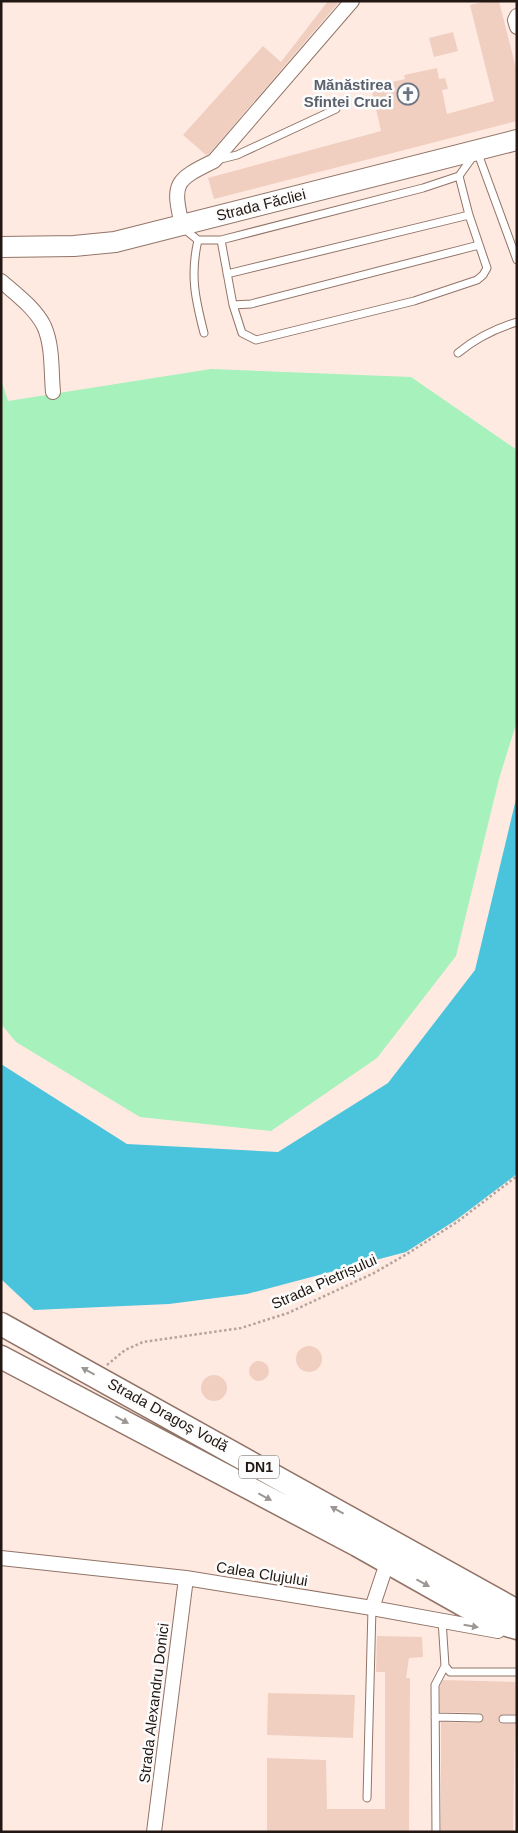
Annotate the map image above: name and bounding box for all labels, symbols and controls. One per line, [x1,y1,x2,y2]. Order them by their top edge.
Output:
place label: Mănăstirea Sfintei Cruci [304,76,393,110]
church icon: Mănăstirea Sfintei Cruci [396,82,420,106]
street label: Strada Făcliei [214,185,307,224]
street label: Strada Pietrișului [269,1251,379,1312]
one-way arrow [81,1367,95,1375]
street label: Strada Dragoș Vodă [105,1374,232,1455]
one-way arrow [115,1416,128,1425]
road number: DN1 [239,1455,279,1478]
one-way arrow [258,1493,272,1501]
one-way arrow [329,1506,344,1514]
street label: Calea Clujului [215,1558,309,1589]
one-way arrow [416,1579,430,1587]
street label: Strada Alexandru Donici [135,1622,172,1784]
one-way arrow [464,1622,480,1630]

